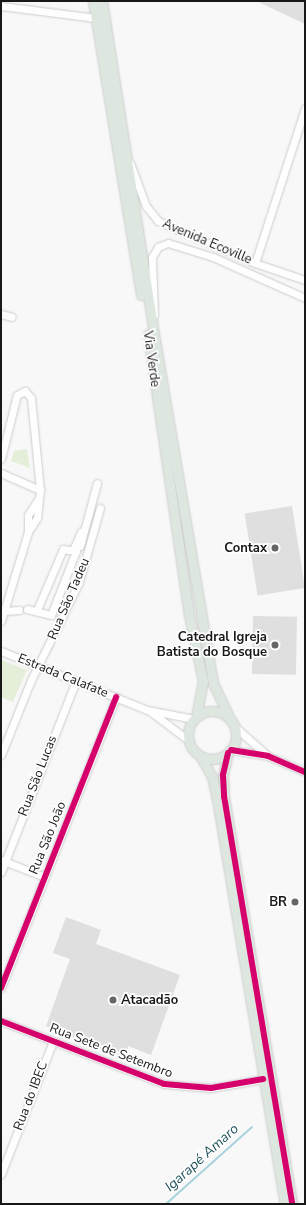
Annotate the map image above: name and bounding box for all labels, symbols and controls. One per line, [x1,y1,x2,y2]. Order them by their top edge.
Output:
street label: Avenida Ecoville [160,216,254,268]
street label: Via Verde [139,330,163,388]
place label: Contax [224,540,267,556]
marker: Contax [270,543,280,553]
street label: Rua São Tadeu [45,556,93,642]
place label: Catedral Igreja Batista do Bosque [157,630,267,661]
marker: Catedral Igreja Batista do Bosque [270,640,280,650]
street label: Estrada Calafate [15,651,111,701]
street label: Rua São Lucas [15,734,61,818]
street label: Rua São João [26,799,70,877]
place label: BR [269,894,287,910]
marker: BR [290,897,300,907]
place label: Atacadão [121,992,178,1008]
marker: Atacadão [108,995,118,1005]
street label: Rua Sete de Setembro [47,1020,175,1082]
street label: Rua do IBEC [11,1059,51,1133]
water label: Igarapé Amaro [162,1121,242,1195]

